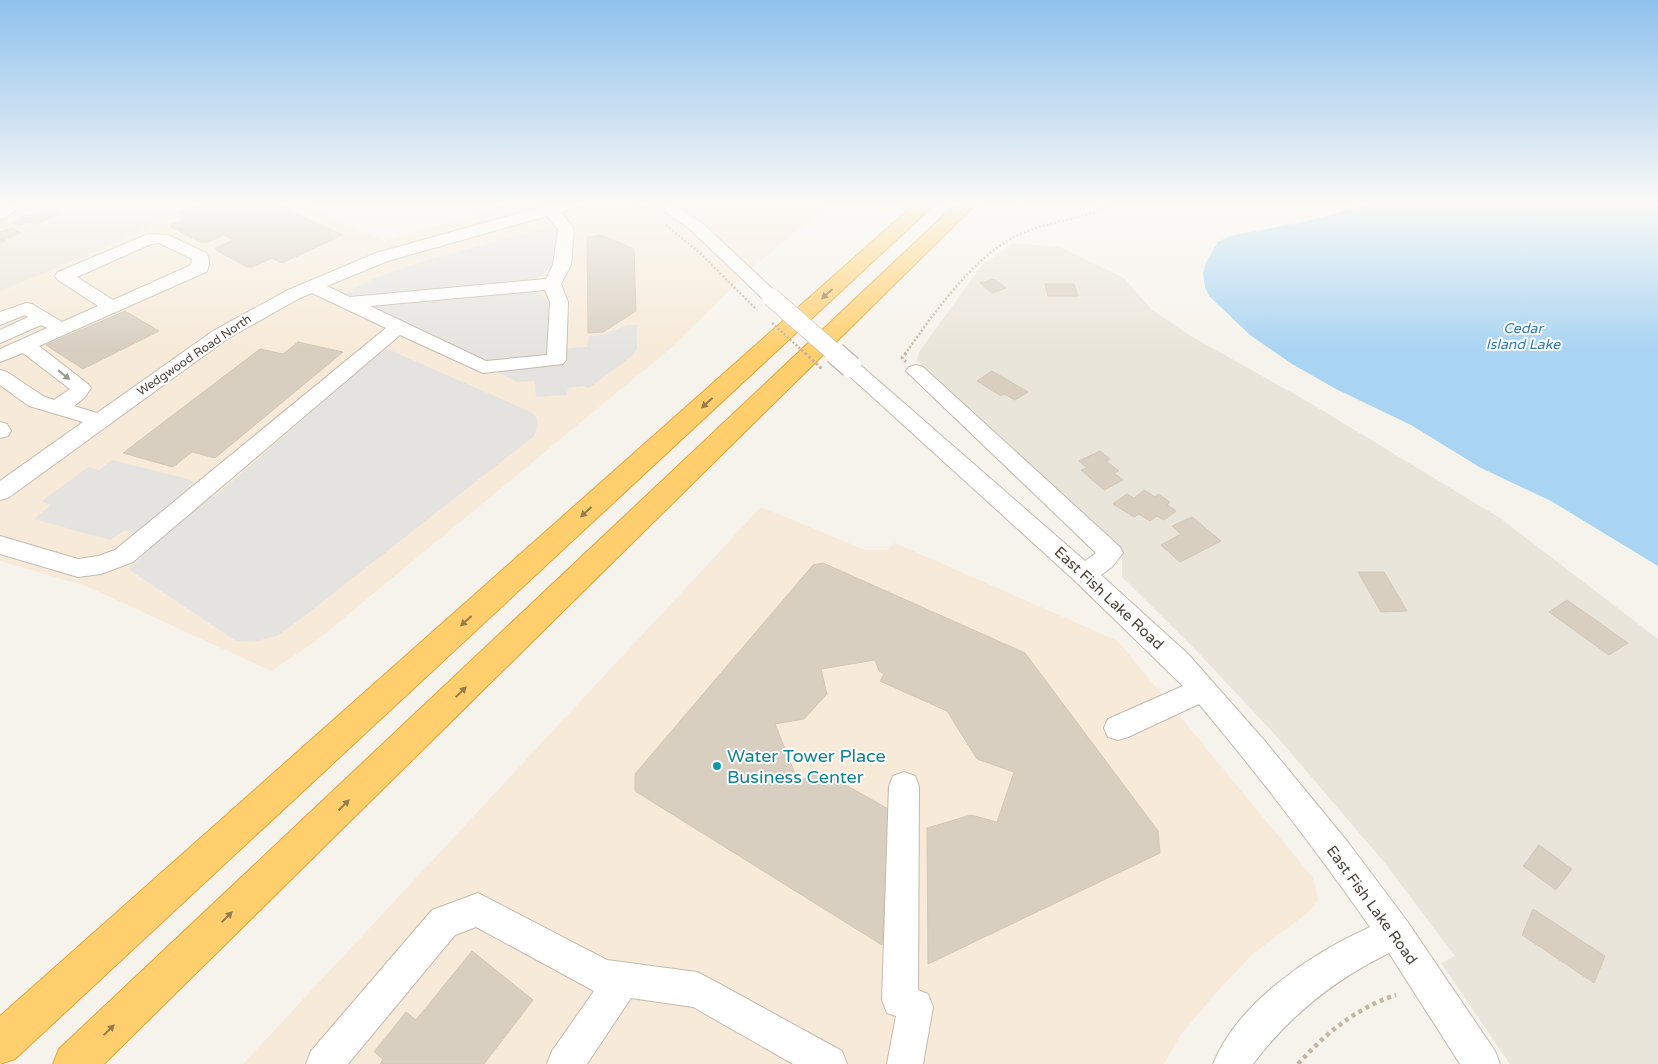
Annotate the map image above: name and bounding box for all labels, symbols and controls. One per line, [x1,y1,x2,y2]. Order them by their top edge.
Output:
one-way arrow [822,288,834,300]
street label: Wedgwood Road North [134,312,254,398]
water label: Cedar Island Lake [1486,320,1561,353]
one-way arrow [57,370,71,380]
one-way arrow [701,397,713,409]
one-way arrow [581,506,593,518]
street label: East Fish Lake Road [1051,543,1167,653]
one-way arrow [461,615,473,627]
one-way arrow [454,686,466,698]
place label: Water Tower Place Business Center [727,745,886,788]
marker: Water Tower Place Business Center [711,760,723,772]
one-way arrow [337,799,349,811]
street label: East Fish Lake Road [1323,842,1421,968]
one-way arrow [220,912,232,924]
one-way arrow [103,1024,115,1036]

